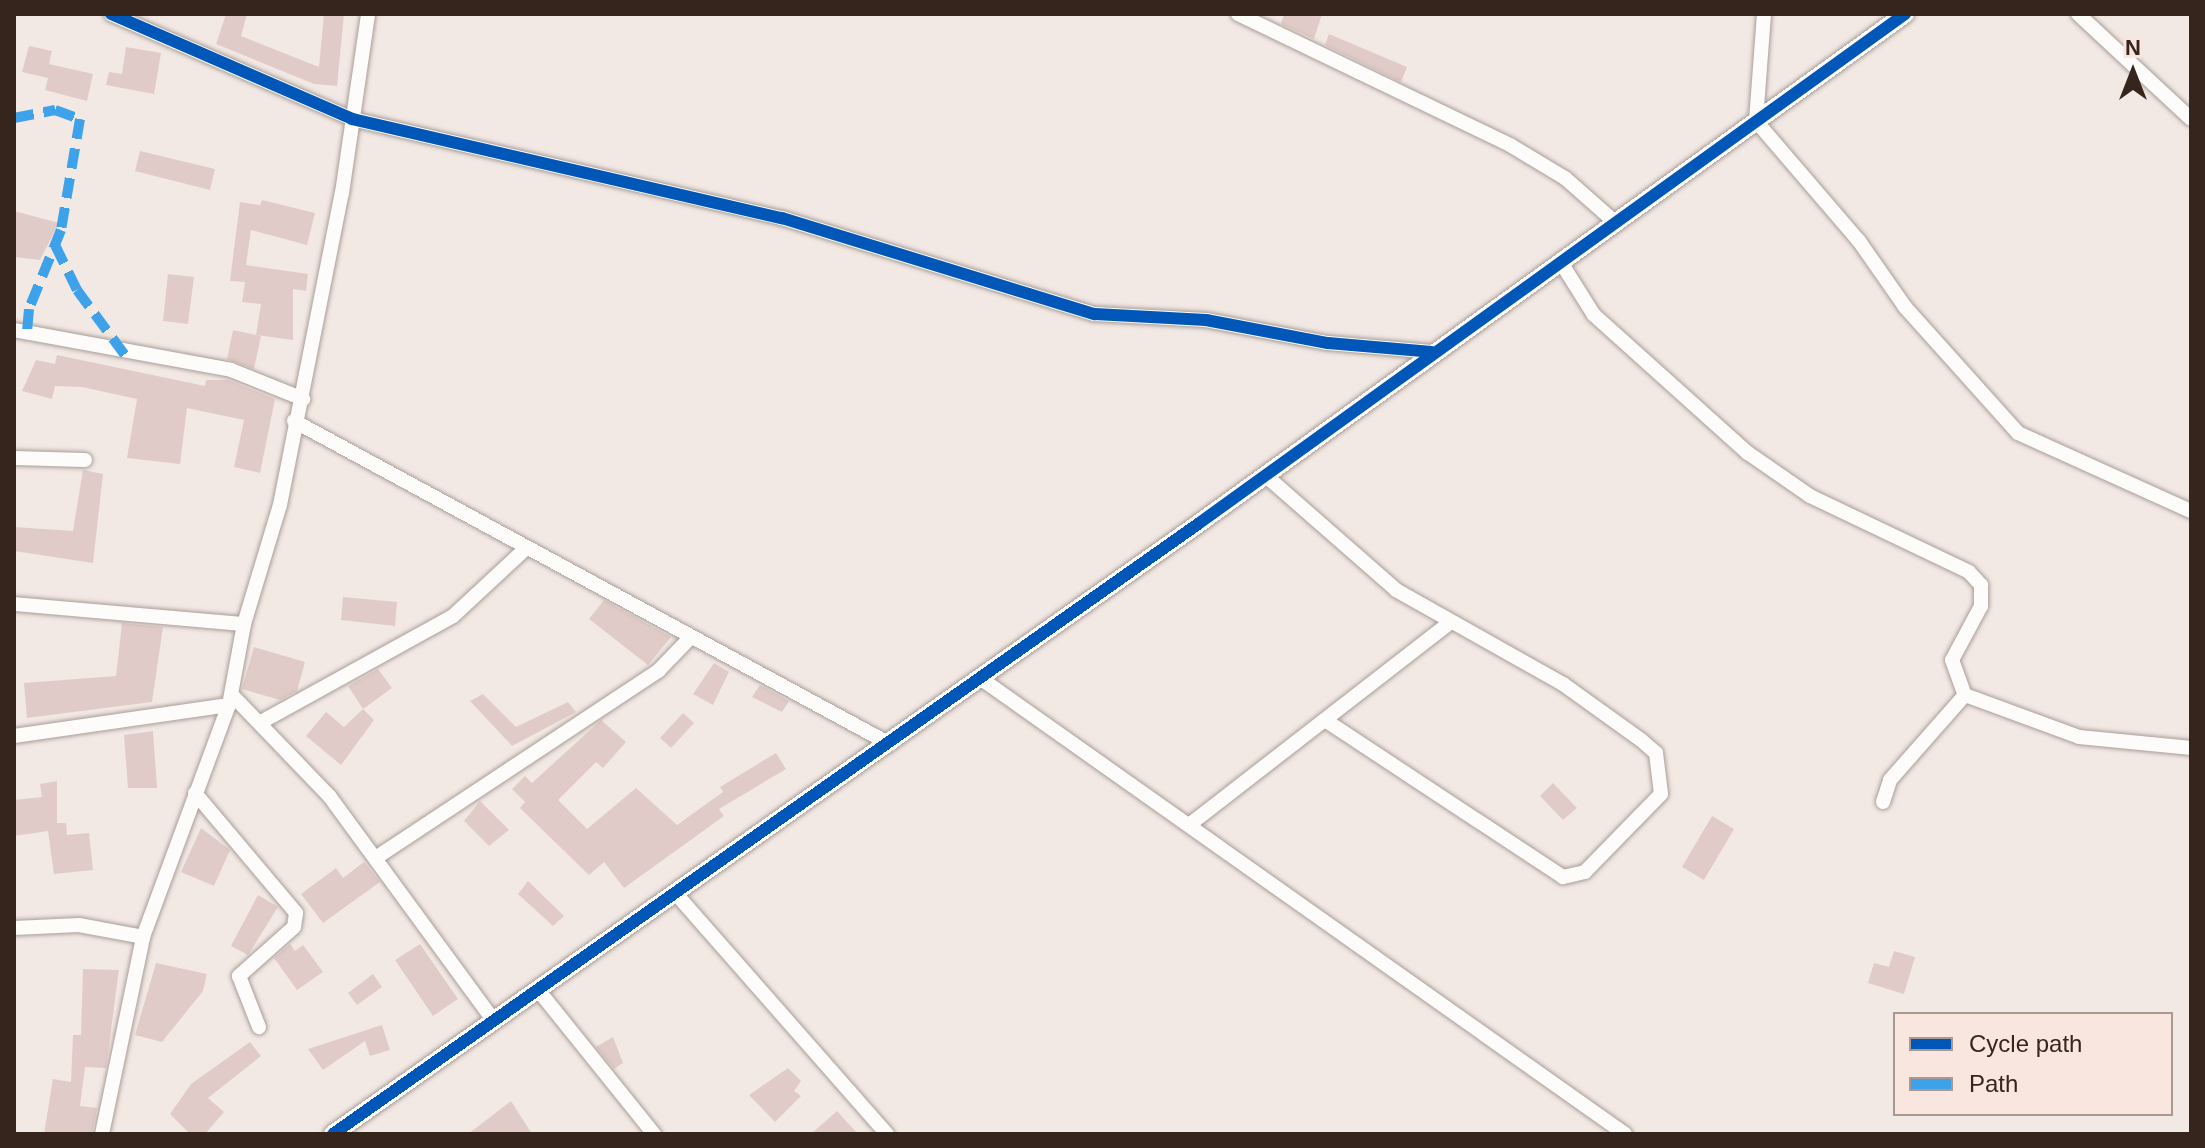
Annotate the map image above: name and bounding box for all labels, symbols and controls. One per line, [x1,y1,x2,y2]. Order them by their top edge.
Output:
north arrow [2093,32,2173,112]
text: N [2125,35,2141,60]
legend [1893,1012,2173,1116]
text: Cycle path [1969,1030,2082,1057]
text: Path [1969,1070,2018,1097]

